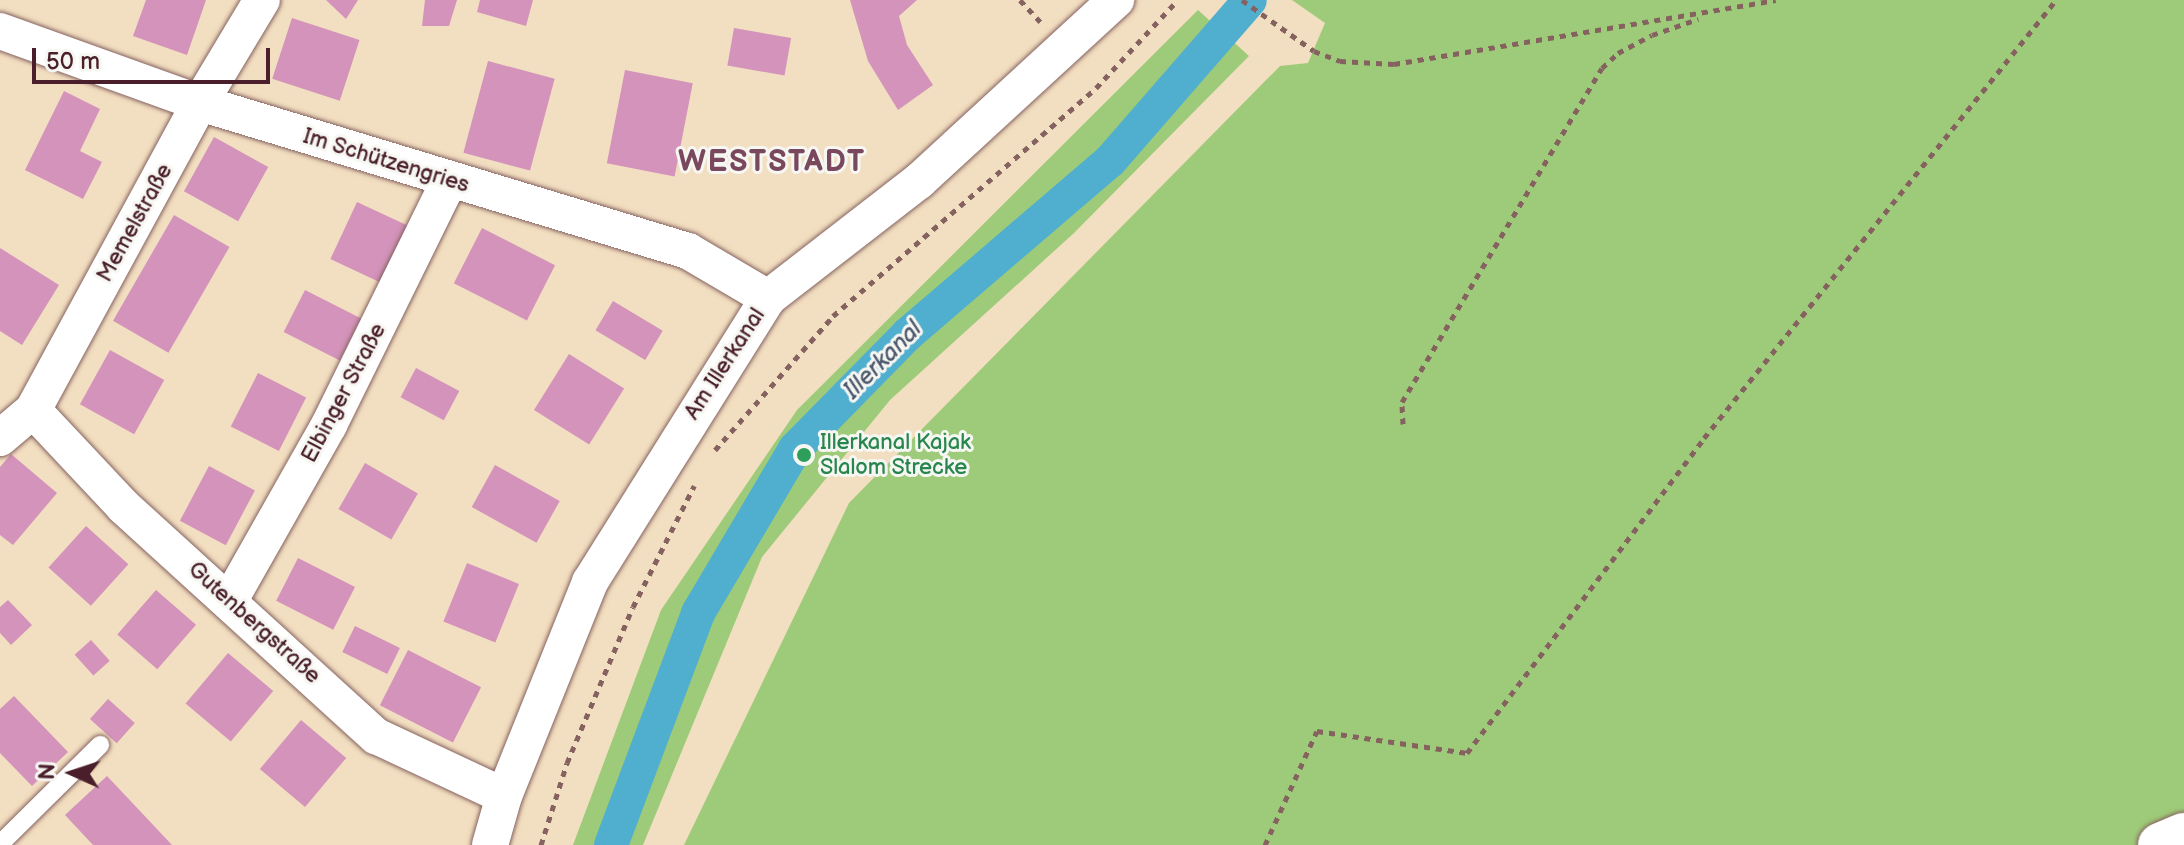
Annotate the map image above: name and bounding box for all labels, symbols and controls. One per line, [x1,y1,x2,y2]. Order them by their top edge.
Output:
scale bar [36,32,274,82]
text: 50 m [46,47,100,76]
street label: Im Schützengries [300,123,472,199]
district label: WESTSTADT [678,144,866,180]
street label: Memelstraße [92,159,178,287]
street label: Am Illerkanal [679,303,771,425]
water label: Illerkanal [838,315,928,405]
street label: Elbinger Straße [296,319,392,467]
place label: Illerkanal Kajak Slalom Strecke [820,429,971,480]
marker: Illerkanal Kajak Slalom Strecke [795,446,813,464]
street label: Gutenbergstraße [182,557,326,689]
north arrow [32,733,112,813]
text: N [34,763,61,781]

